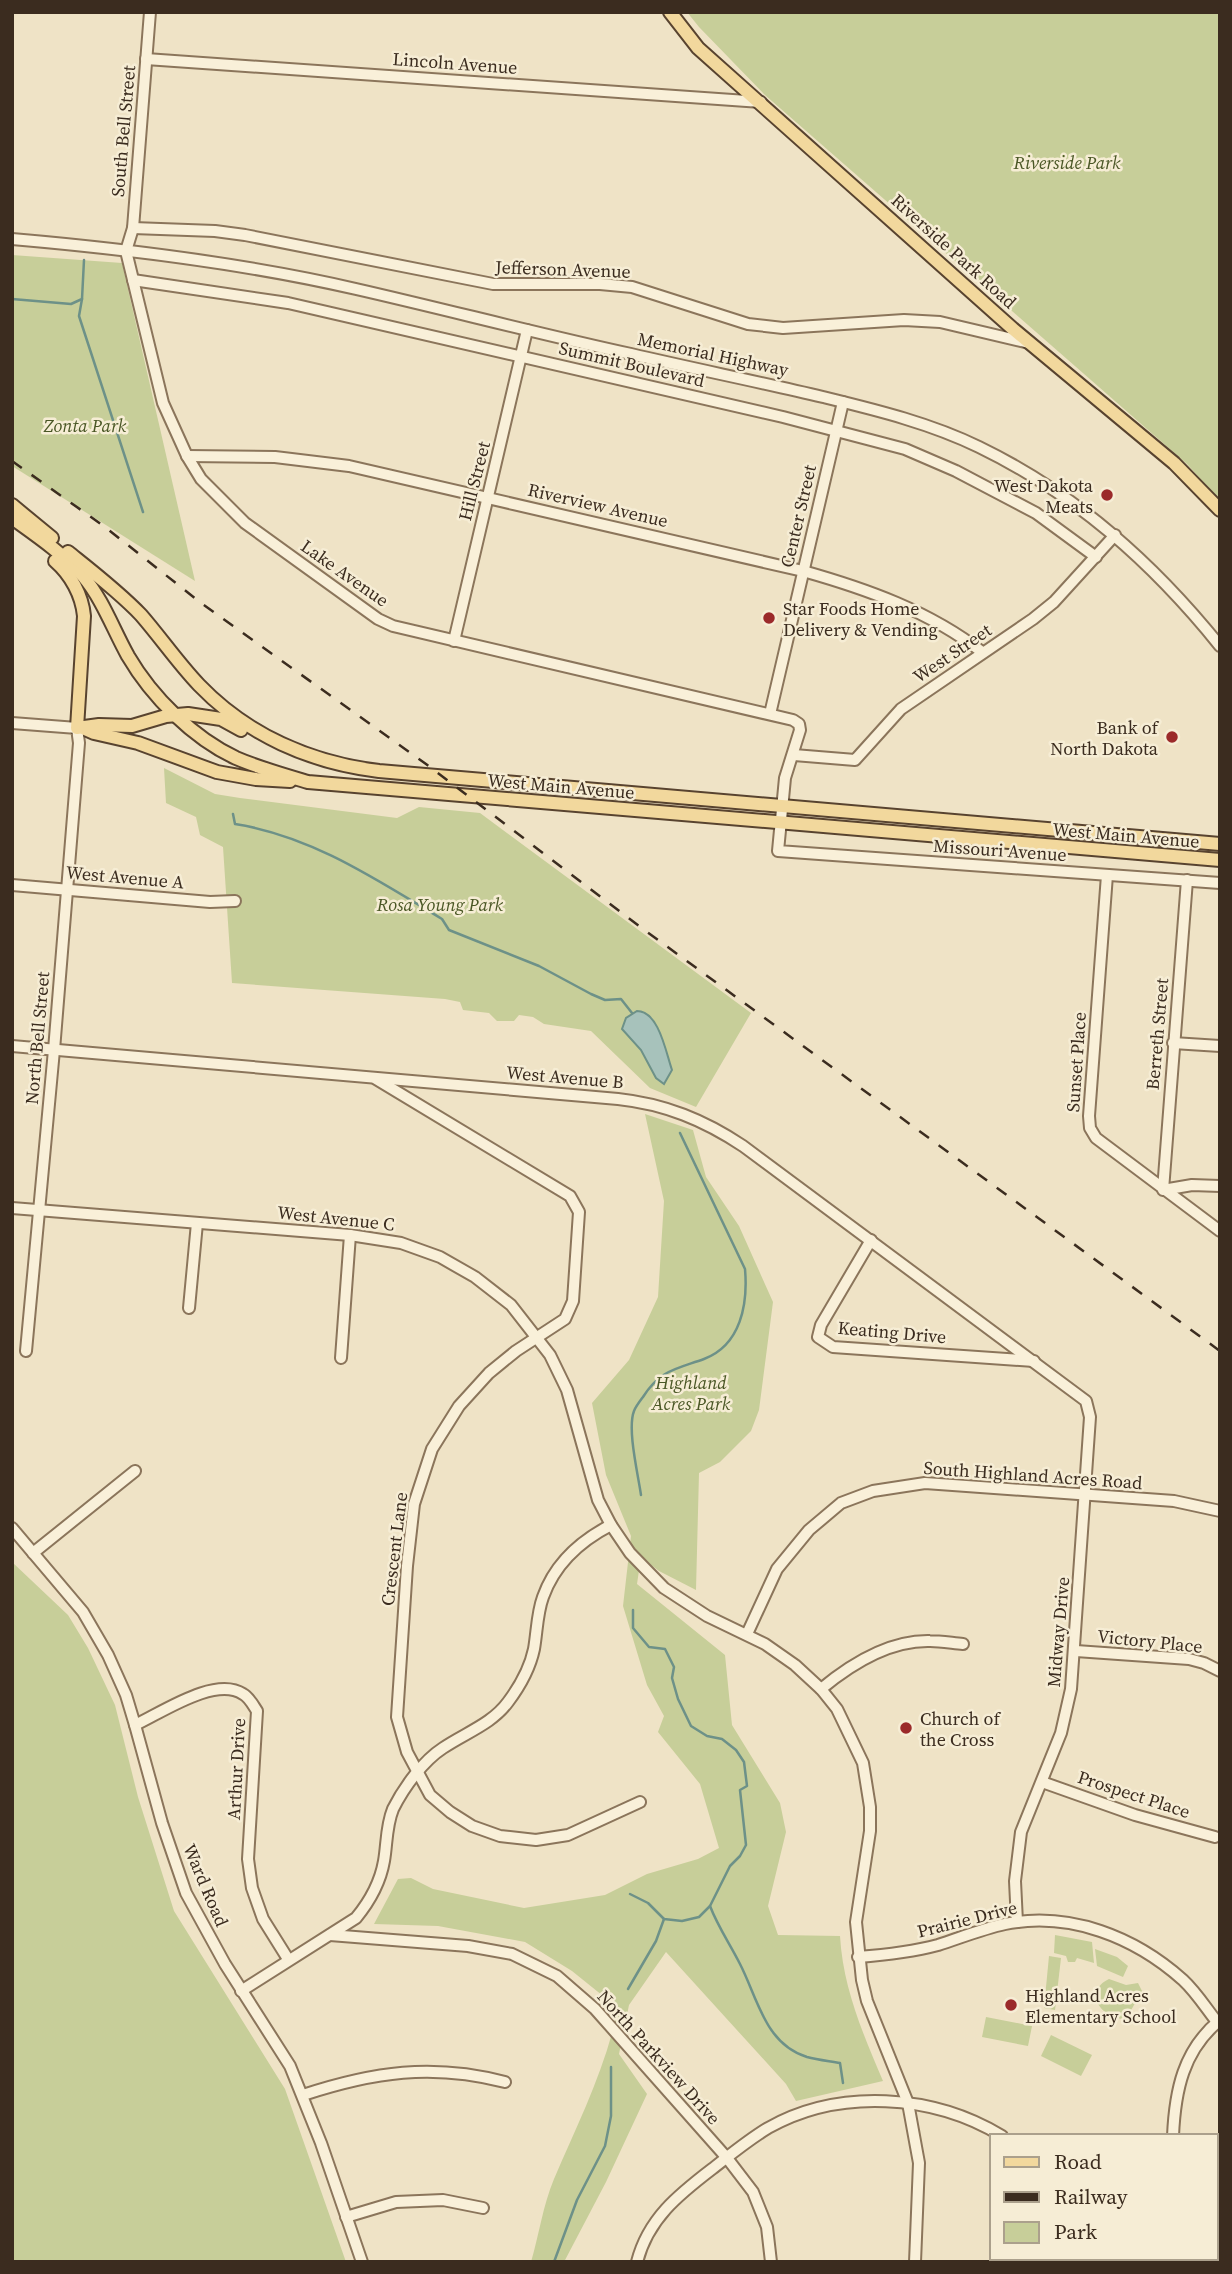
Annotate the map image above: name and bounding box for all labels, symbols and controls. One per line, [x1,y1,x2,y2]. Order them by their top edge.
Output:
street label: Lincoln Avenue [392,46,518,80]
street label: South Bell Street [105,64,141,198]
park label: Riverside Park [1013,150,1121,175]
street label: Riverside Park Road [886,188,1022,314]
street label: Jefferson Avenue [494,254,631,284]
street label: Memorial Highway [635,326,791,382]
street label: Summit Boulevard [557,335,707,393]
park label: Zonta Park [43,413,127,438]
street label: Hill Street [452,439,496,523]
street label: Center Street [774,462,822,570]
place label: West Dakota Meats [994,473,1094,519]
street label: Riverview Avenue [526,477,670,533]
marker: West Dakota Meats [1099,487,1115,503]
street label: Lake Avenue [296,534,394,612]
place label: Star Foods Home Delivery & Vending [783,596,938,642]
marker: Star Foods Home Delivery & Vending [761,610,777,626]
street label: West Street [908,618,996,688]
place label: Bank of North Dakota [1050,715,1160,761]
marker: Bank of North Dakota [1164,729,1180,745]
street label: West Main Avenue [486,767,636,805]
street label: West Main Avenue [1051,816,1201,854]
street label: Missouri Avenue [932,833,1068,867]
street label: West Avenue A [65,859,185,895]
park label: Rosa Young Park [376,892,504,917]
street label: North Bell Street [19,970,55,1106]
street label: Berreth Street [1140,977,1174,1091]
street label: Sunset Place [1060,1011,1092,1113]
street label: West Avenue B [505,1059,625,1095]
street label: West Avenue C [276,1199,396,1237]
street label: Keating Drive [837,1315,947,1349]
park label: Highland Acres Park [651,1370,731,1416]
street label: South Highland Acres Road [923,1455,1143,1495]
street label: Crescent Lane [375,1491,413,1607]
street label: Midway Drive [1041,1576,1075,1688]
street label: Victory Place [1096,1623,1204,1659]
place label: Church of the Cross [920,1706,1001,1752]
street label: Arthur Drive [221,1717,251,1821]
marker: Church of the Cross [898,1720,914,1736]
street label: Prospect Place [1075,1764,1193,1824]
street label: Ward Road [177,1840,235,1930]
street label: Prairie Drive [914,1895,1020,1943]
place label: Highland Acres Elementary School [1025,1983,1176,2029]
street label: North Parkview Drive [592,1984,726,2130]
marker: Highland Acres Elementary School [1003,1997,1019,2013]
legend [990,2134,1218,2260]
text: Road [1054,2147,1102,2176]
text: Railway [1054,2182,1128,2211]
text: Park [1054,2217,1098,2246]

